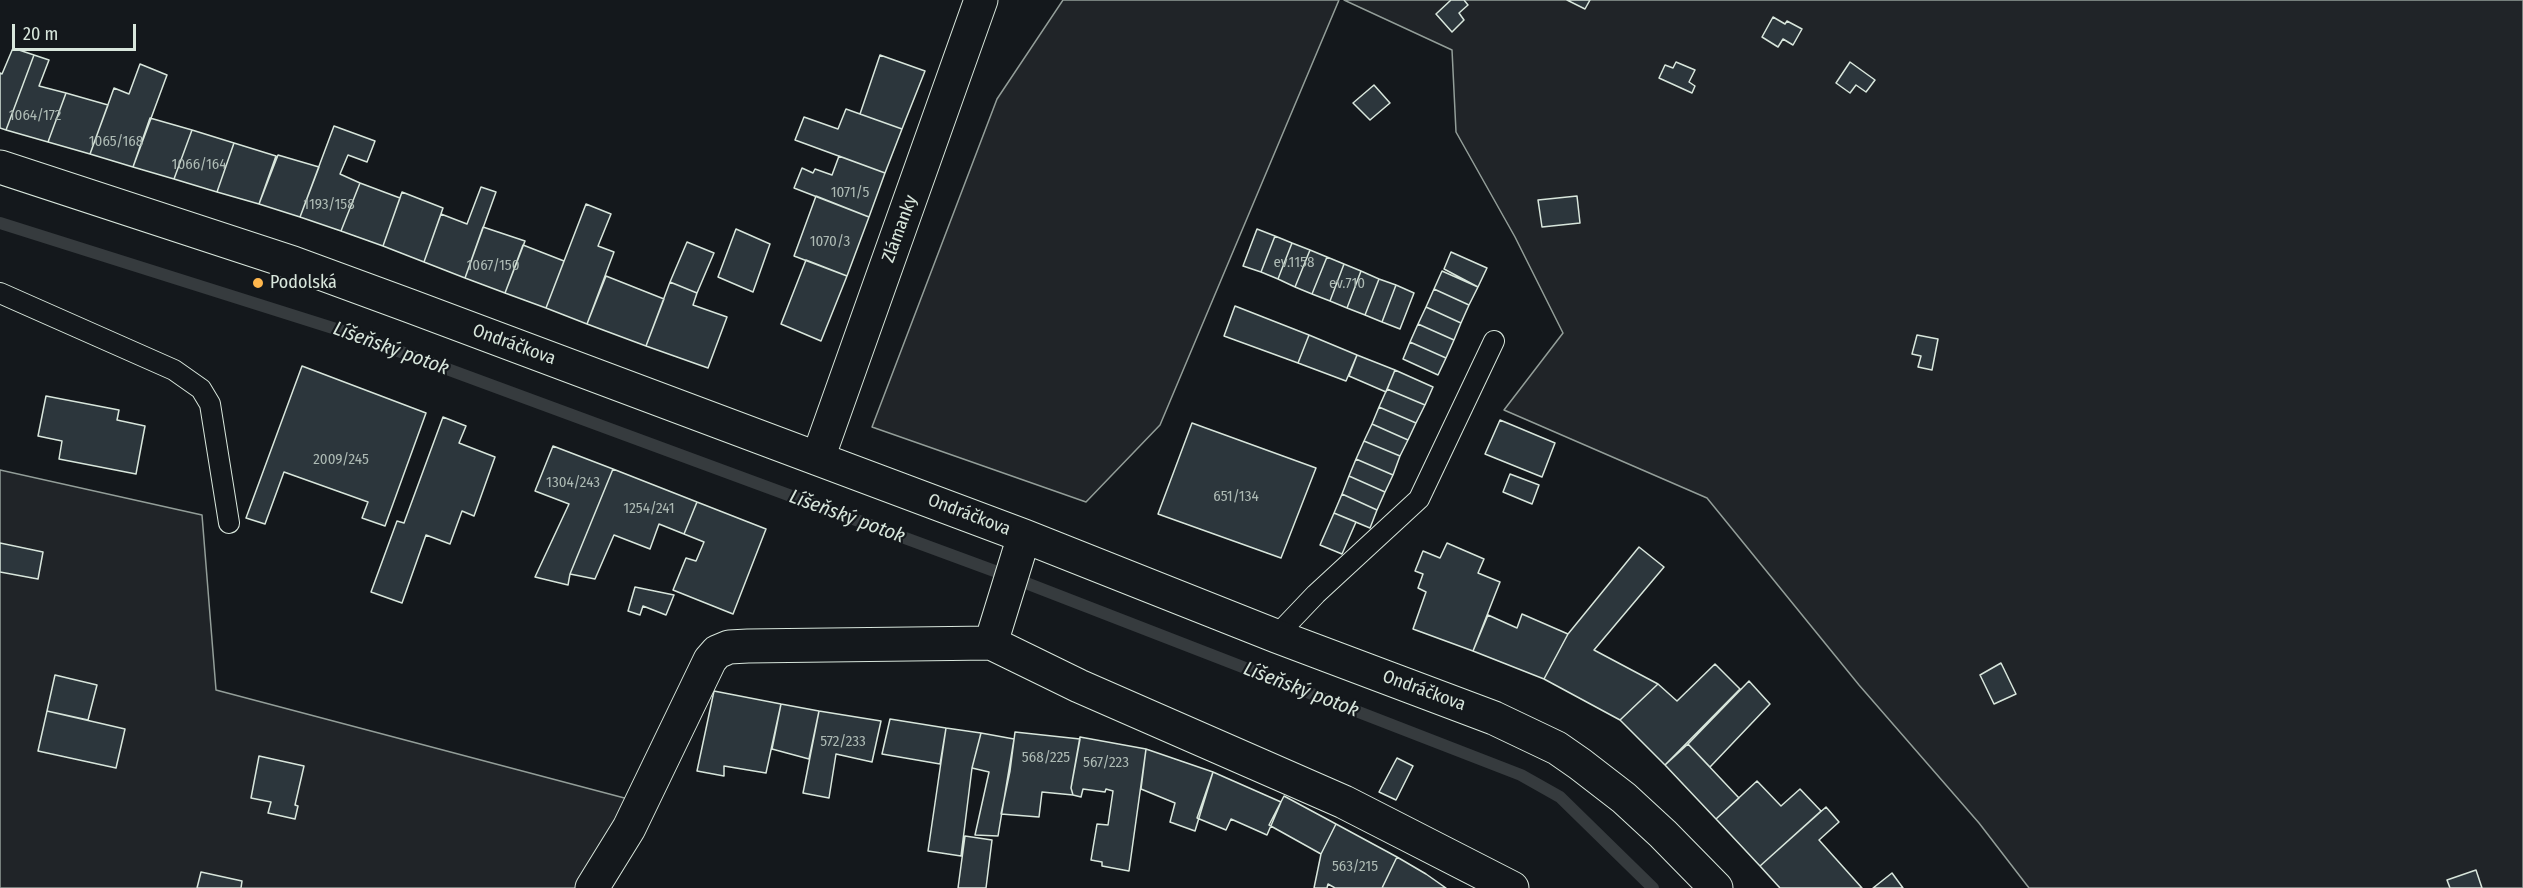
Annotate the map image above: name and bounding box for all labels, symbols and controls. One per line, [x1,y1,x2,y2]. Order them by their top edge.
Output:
scale bar [15,12,140,50]
text: 20 m [23,23,58,45]
house number: 1064/172 [9,107,61,125]
house number: 1065/168 [89,133,143,151]
house number: 1066/164 [172,156,226,174]
house number: 1071/5 [831,184,869,202]
street label: Zlámanky [878,192,922,266]
house number: 1193/158 [303,196,355,214]
house number: 1070/3 [810,233,850,251]
house number: ev.1158 [1274,254,1314,272]
house number: 1067/150 [467,257,519,275]
place label: Podolská [270,272,337,294]
house number: ev.710 [1329,275,1365,293]
marker: Podolská [251,276,265,290]
water label: Líšeňský potok [330,317,452,381]
street label: Ondráčkova [469,320,559,370]
house number: 2009/245 [313,451,369,469]
house number: 1304/243 [546,474,600,492]
water label: Líšeňský potok [786,485,908,549]
house number: 651/134 [1213,488,1259,506]
street label: Ondráčkova [925,489,1013,541]
house number: 1254/241 [623,500,675,518]
water label: Líšeňský potok [1240,657,1362,723]
street label: Ondráčkova [1379,666,1469,716]
house number: 572/233 [820,733,866,751]
house number: 568/225 [1022,749,1070,767]
house number: 567/223 [1083,754,1129,772]
house number: 563/215 [1332,858,1378,876]

